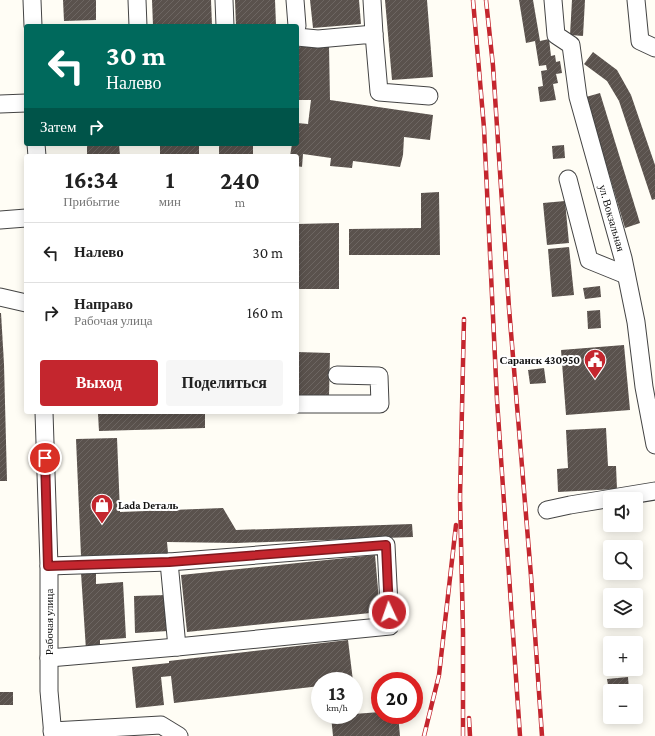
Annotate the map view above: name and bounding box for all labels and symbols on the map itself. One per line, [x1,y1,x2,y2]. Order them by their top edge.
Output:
street label: ул. Вокзальная [597,183,627,253]
public building icon: Саранск 430950 [582,347,608,380]
place label: Саранск 430950 [499,354,580,366]
pin [28,441,62,475]
shop icon: Lada Dеталь [89,492,115,525]
place label: Lada Dеталь [118,499,179,511]
street label: Рабочая улица [43,589,55,655]
position arrow [368,591,410,633]
speed limit sign: 20 [371,672,423,724]

